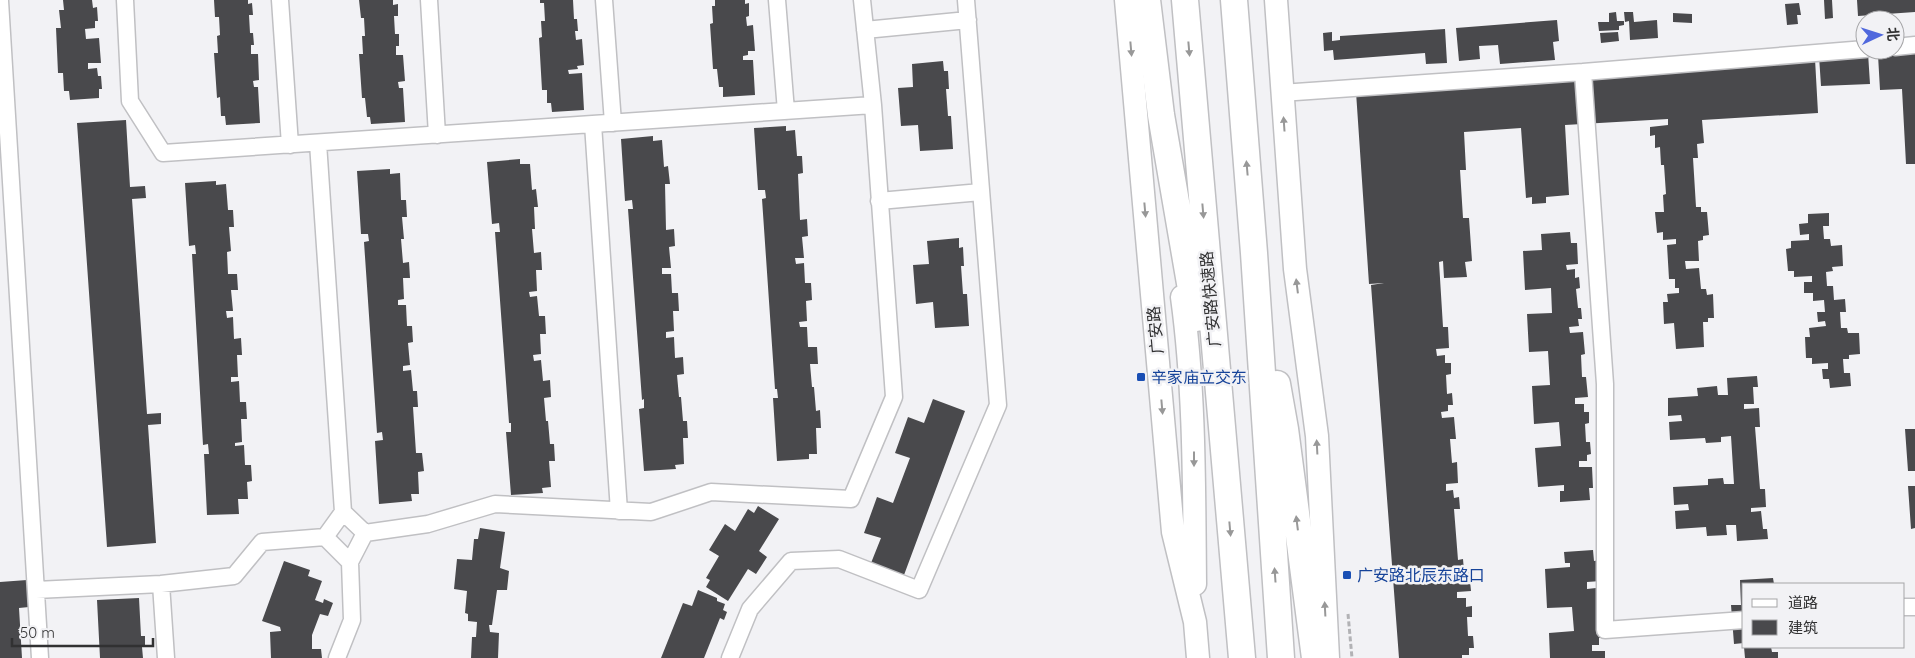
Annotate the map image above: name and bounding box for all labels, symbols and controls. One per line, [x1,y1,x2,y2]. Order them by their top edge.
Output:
north arrow [1855,10,1905,60]
text: 北 [1884,26,1902,42]
one-way arrow [1127,41,1135,57]
one-way arrow [1185,41,1193,57]
one-way arrow [1279,116,1287,132]
one-way arrow [1243,160,1251,176]
one-way arrow [1141,203,1149,219]
one-way arrow [1199,203,1207,219]
street label: 广安路快速路 [1196,250,1224,348]
one-way arrow [1293,277,1301,293]
street label: 广安路 [1143,305,1167,355]
place label: 辛家庙立交东 [1151,367,1247,387]
marker: 辛家庙立交东 [1135,371,1147,383]
one-way arrow [1159,399,1167,415]
one-way arrow [1313,439,1321,455]
one-way arrow [1190,451,1198,467]
one-way arrow [1293,515,1301,531]
one-way arrow [1226,522,1234,538]
place label: 广安路北辰东路口 [1357,565,1485,585]
one-way arrow [1271,566,1279,582]
marker: 广安路北辰东路口 [1341,569,1353,581]
legend [1742,583,1905,648]
text: 道路 [1788,593,1818,612]
one-way arrow [1321,601,1329,617]
scale bar [12,616,154,648]
text: 建筑 [1788,618,1818,637]
text: 50 m [20,623,55,642]

